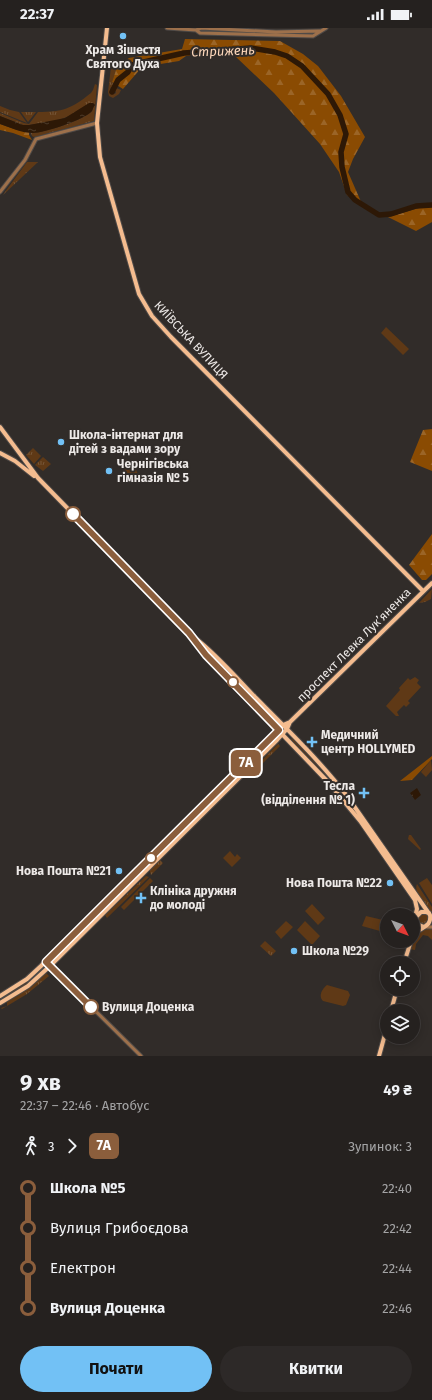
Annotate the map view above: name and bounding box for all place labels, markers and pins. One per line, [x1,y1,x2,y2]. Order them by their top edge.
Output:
marker: Храм Зішестя Святого Духа [118,31,128,41]
place label: Храм Зішестя Святого Духа [84,43,161,71]
place label: Школа-інтернат для дітей з вадами зору [69,428,183,456]
marker: Школа-інтернат для дітей з вадами зору [56,437,66,447]
place label: Чернігівська гімназія № 5 [117,457,190,485]
marker: Чернігівська гімназія № 5 [104,466,114,476]
unlabelled marker [65,506,81,522]
unlabelled marker [227,676,239,688]
place label: Медичний центр HOLLYMED [321,728,415,756]
marker: Медичний центр HOLLYMED [306,736,318,748]
place label: Тесла (відділення № 1) [261,779,355,807]
marker: Тесла (відділення № 1) [358,787,370,799]
unlabelled marker [145,852,157,864]
place label: Нова Пошта №21 [16,864,111,878]
marker: Нова Пошта №21 [114,866,124,876]
place label: Нова Пошта №22 [286,876,382,890]
marker: Нова Пошта №22 [385,878,395,888]
place label: Клініка дружня до молоді [150,884,237,912]
marker: Клініка дружня до молоді [135,892,147,904]
place label: Школа №29 [302,944,369,958]
marker: Школа №29 [289,946,299,956]
marker: Вулиця Доценка [83,999,99,1015]
place label: Вулиця Доценка [102,1000,195,1014]

